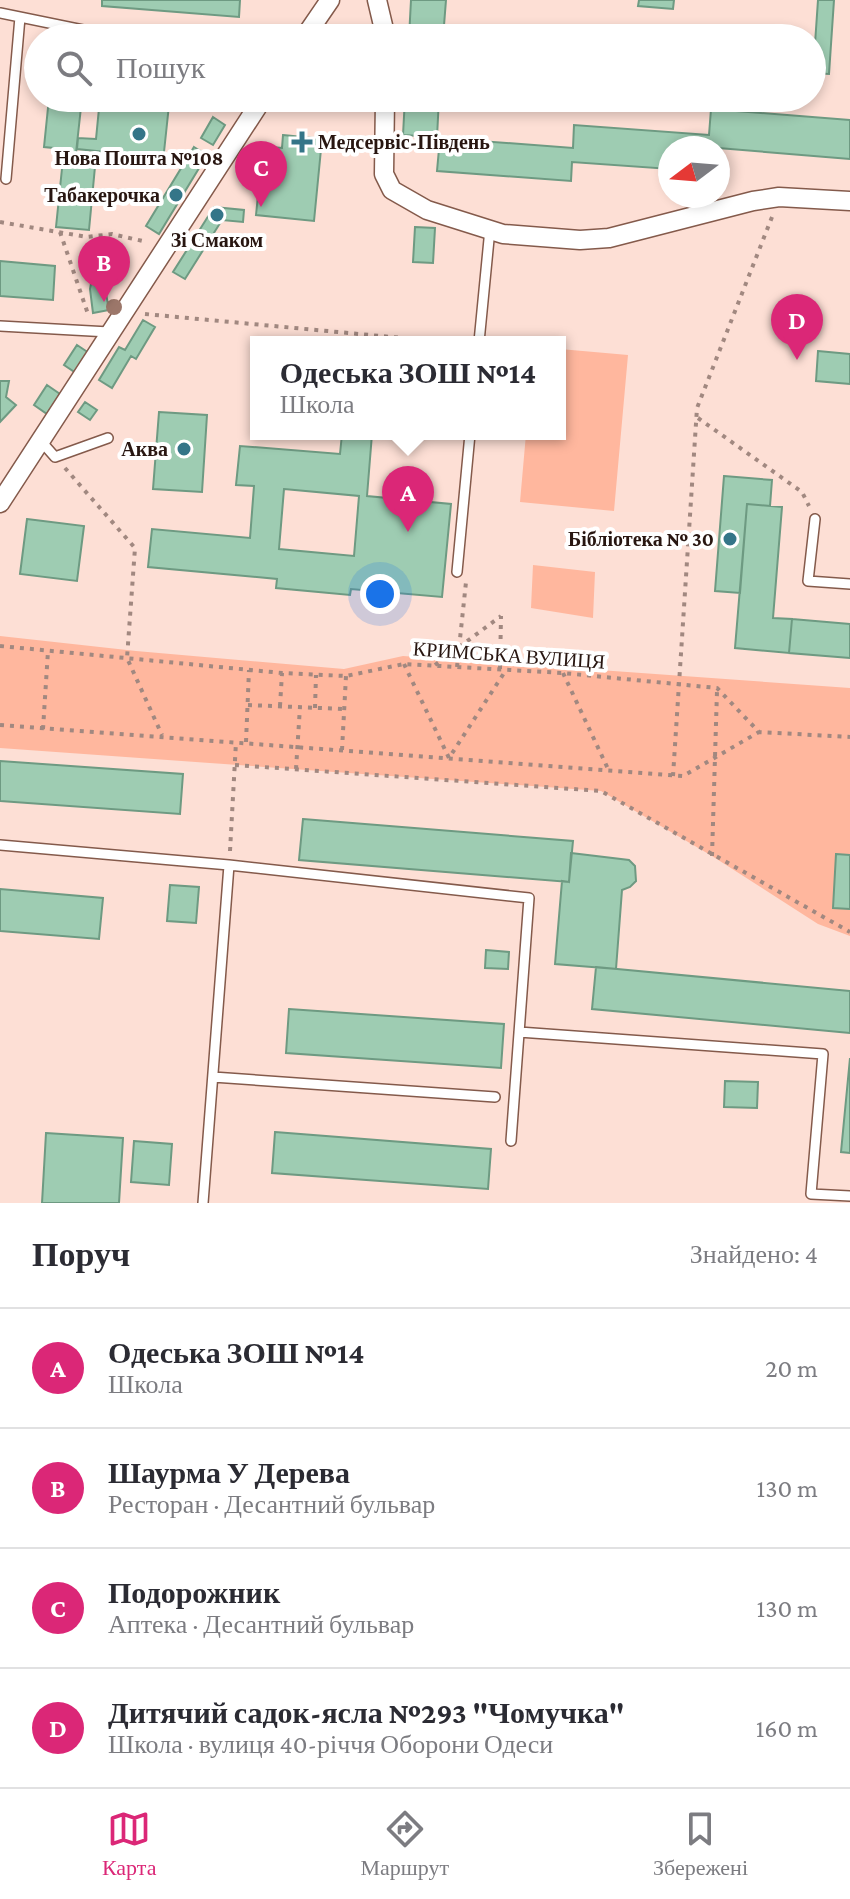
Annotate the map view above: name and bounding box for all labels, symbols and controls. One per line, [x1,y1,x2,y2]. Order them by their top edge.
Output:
search box [24,24,826,112]
icon: search [52,46,96,90]
text: Пошук [116,51,205,84]
marker: Нова Пошта №108 [130,125,148,143]
place label: Медсервіс-Південь [318,131,490,154]
marker: Медсервіс-Південь [293,133,311,151]
north arrow [658,136,730,208]
pin: C [235,141,287,207]
place label: Нова Пошта №108 [55,147,223,169]
place label: Табакерочка [44,184,160,207]
marker: Табакерочка [167,186,185,204]
marker: Зі Смаком [208,206,226,224]
place label: Зі Смаком [171,229,263,251]
pin: B [78,236,130,302]
pin: D [771,294,823,360]
popup [250,336,566,440]
text: Одеська ЗОШ №14 [280,356,536,389]
text: Школа [280,390,355,419]
place label: Аква [121,438,168,460]
marker: Аква [175,440,193,458]
pin: A [382,466,434,532]
place label: Бібліотека № 30 [568,528,714,550]
marker: Бібліотека № 30 [721,530,739,548]
your location [360,574,400,614]
street label: КРИМСЬКА ВУЛИЦЯ [412,637,606,674]
text: Поруч [32,1236,130,1273]
text: Знайдено: 4 [690,1240,818,1269]
text: Одеська ЗОШ №14 [108,1336,364,1369]
text: A [50,1354,66,1383]
text: 20 m [765,1354,818,1383]
text: Школа [108,1370,183,1399]
text: Шаурма У Дерева [108,1456,350,1489]
text: B [50,1474,66,1503]
text: 130 m [757,1474,818,1503]
text: Ресторан · Десантний бульвар [108,1490,435,1519]
text: Подорожник [108,1576,280,1609]
text: C [50,1594,66,1623]
text: 130 m [757,1594,818,1623]
text: Аптека · Десантний бульвар [108,1610,414,1639]
text: Дитячий садок-ясла №293 "Чомучка" [108,1696,624,1729]
text: D [49,1714,67,1743]
text: 160 m [756,1714,818,1743]
text: Школа · вулиця 40-річчя Оборони Одеси [108,1730,553,1759]
tab: Карта [102,1807,156,1881]
tab: Маршрут [360,1807,449,1881]
tab: Збережені [653,1807,748,1881]

